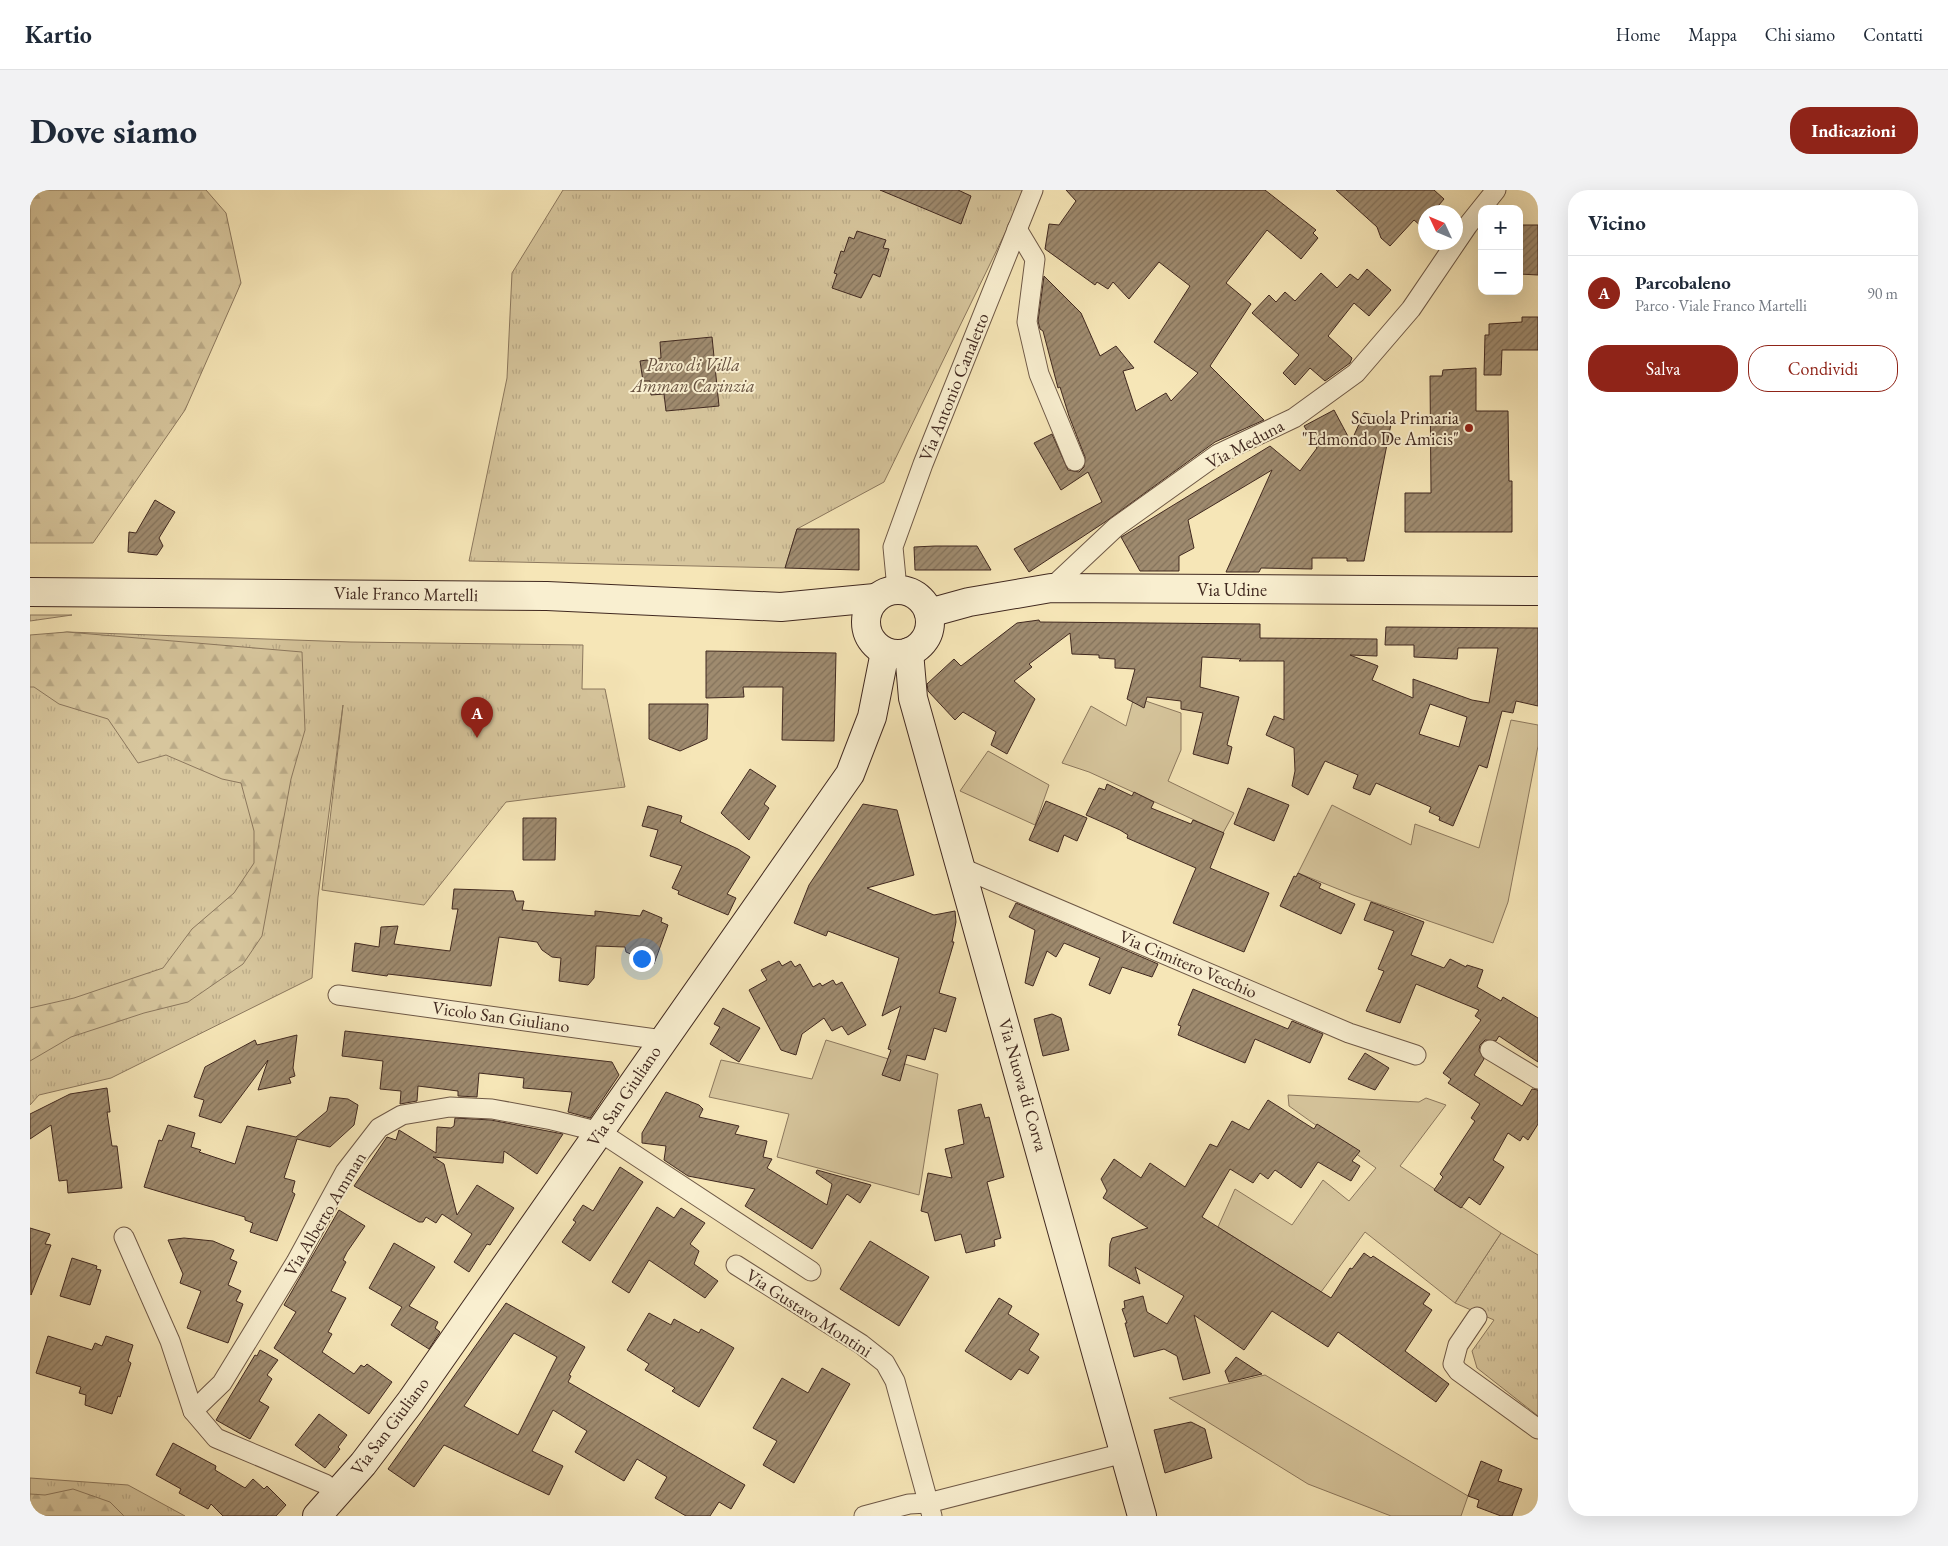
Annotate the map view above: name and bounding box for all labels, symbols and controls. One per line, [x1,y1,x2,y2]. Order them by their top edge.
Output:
text: Kartio [25,19,92,50]
text: Home [1616,23,1660,46]
text: Mappa [1688,23,1737,46]
text: Chi siamo [1765,23,1835,46]
text: Contatti [1863,23,1923,46]
button: Indicazioni [1790,107,1918,154]
text: Dove siamo [30,108,197,153]
north arrow [1418,205,1463,250]
map controls [1478,205,1523,295]
button: + [1478,205,1523,250]
text: Vicino [1588,209,1646,236]
button: − [1478,250,1523,295]
text: Parcobaleno [1635,270,1731,295]
text: A [1598,283,1610,304]
text: 90 m [1867,283,1898,304]
text: Parco · Viale Franco Martelli [1635,295,1807,316]
street label: Via Antonio Canaletto [913,309,994,464]
button: Salva [1588,345,1738,392]
button: Condividi [1748,345,1898,392]
park label: Parco di Villa Amman Carinzia [629,353,755,397]
place label: Scuola Primaria "Edmondo De Amicis" [1302,406,1460,450]
street label: Via Meduna [1202,413,1288,474]
marker: Scuola Primaria "Edmondo De Amicis" [1463,422,1475,434]
street label: Via Udine [1197,578,1267,601]
street label: Viale Franco Martelli [334,581,479,606]
pin: A [461,697,493,738]
street label: Via Cimitero Vecchio [1116,924,1261,1003]
your location [629,946,655,972]
street label: Vicolo San Giuliano [431,995,571,1038]
street label: Via Nuova di Corva [993,1016,1054,1155]
street label: Via San Giuliano [581,1041,666,1151]
street label: Via Alberto Amman [278,1147,371,1280]
street label: Via Gustavo Montini [742,1263,877,1362]
street label: Via San Giuliano [345,1372,434,1479]

